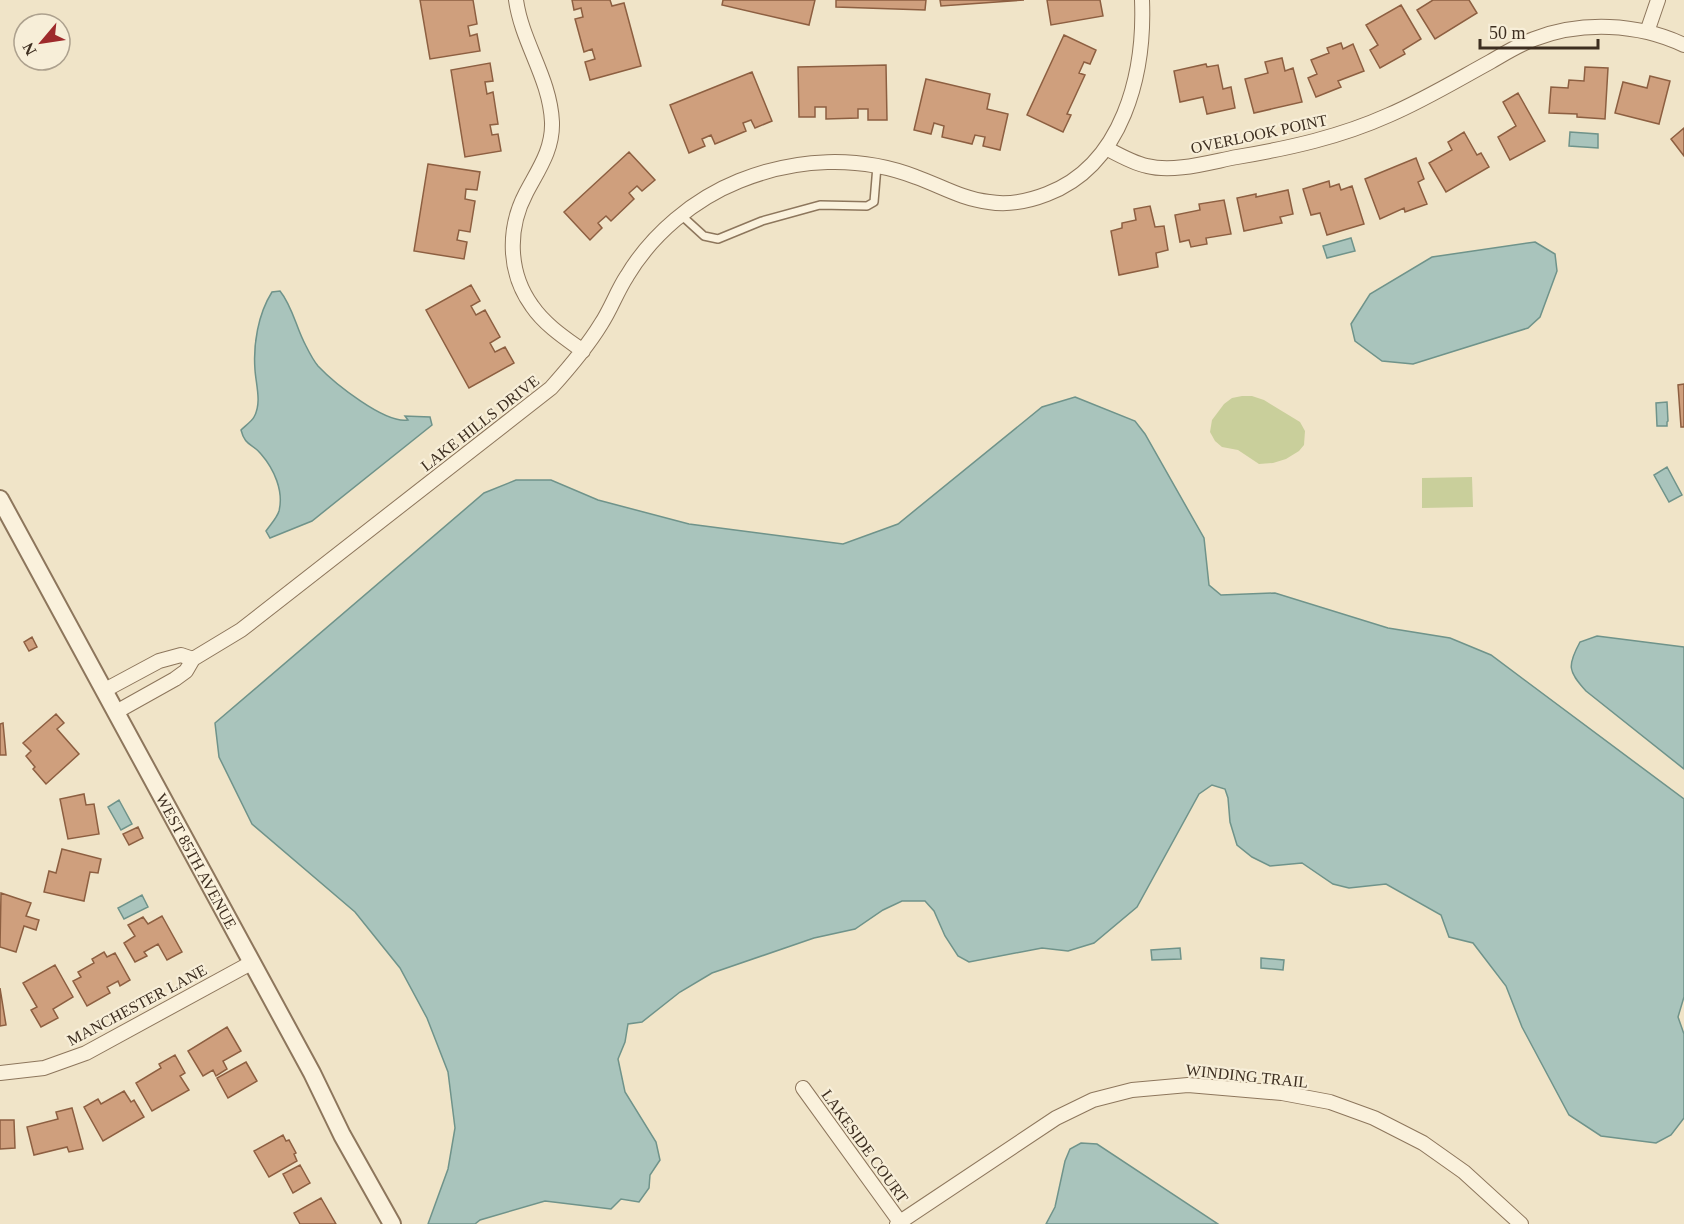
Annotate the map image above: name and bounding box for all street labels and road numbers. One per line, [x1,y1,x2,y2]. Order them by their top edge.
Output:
street label: OVERLOOK POINT [1189,111,1329,157]
street label: LAKE HILLS DRIVE [418,372,542,474]
street label: WEST 85TH AVENUE [153,790,240,932]
street label: MANCHESTER LANE [65,961,209,1049]
street label: WINDING TRAIL [1185,1061,1309,1091]
street label: LAKESIDE COURT [818,1086,912,1206]

